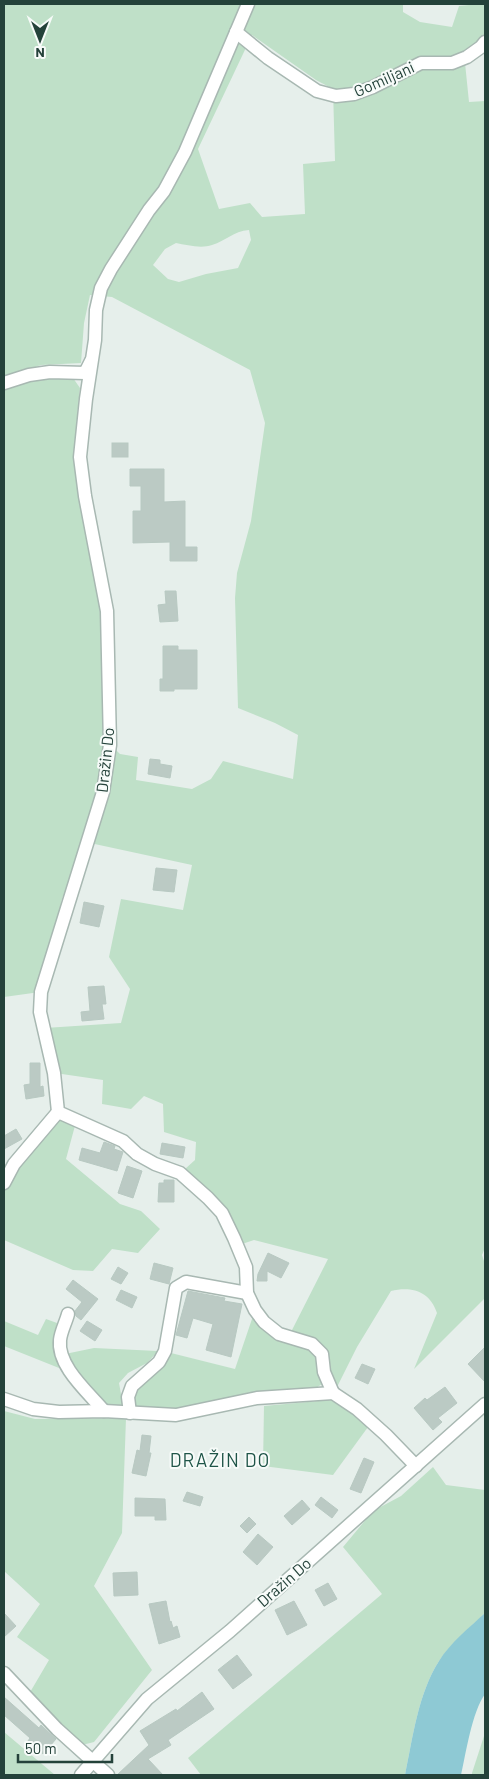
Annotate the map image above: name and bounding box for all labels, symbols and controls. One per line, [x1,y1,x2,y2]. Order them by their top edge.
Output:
north arrow [15,15,65,65]
text: N [35,45,45,62]
street label: Gomiljani [351,57,417,100]
street label: Dražin Do [92,726,117,794]
district label: DRAŽIN DO [170,1448,270,1471]
street label: Dražin Do [253,1553,315,1610]
scale bar [18,1732,111,1764]
text: 50 m [25,1739,57,1757]

